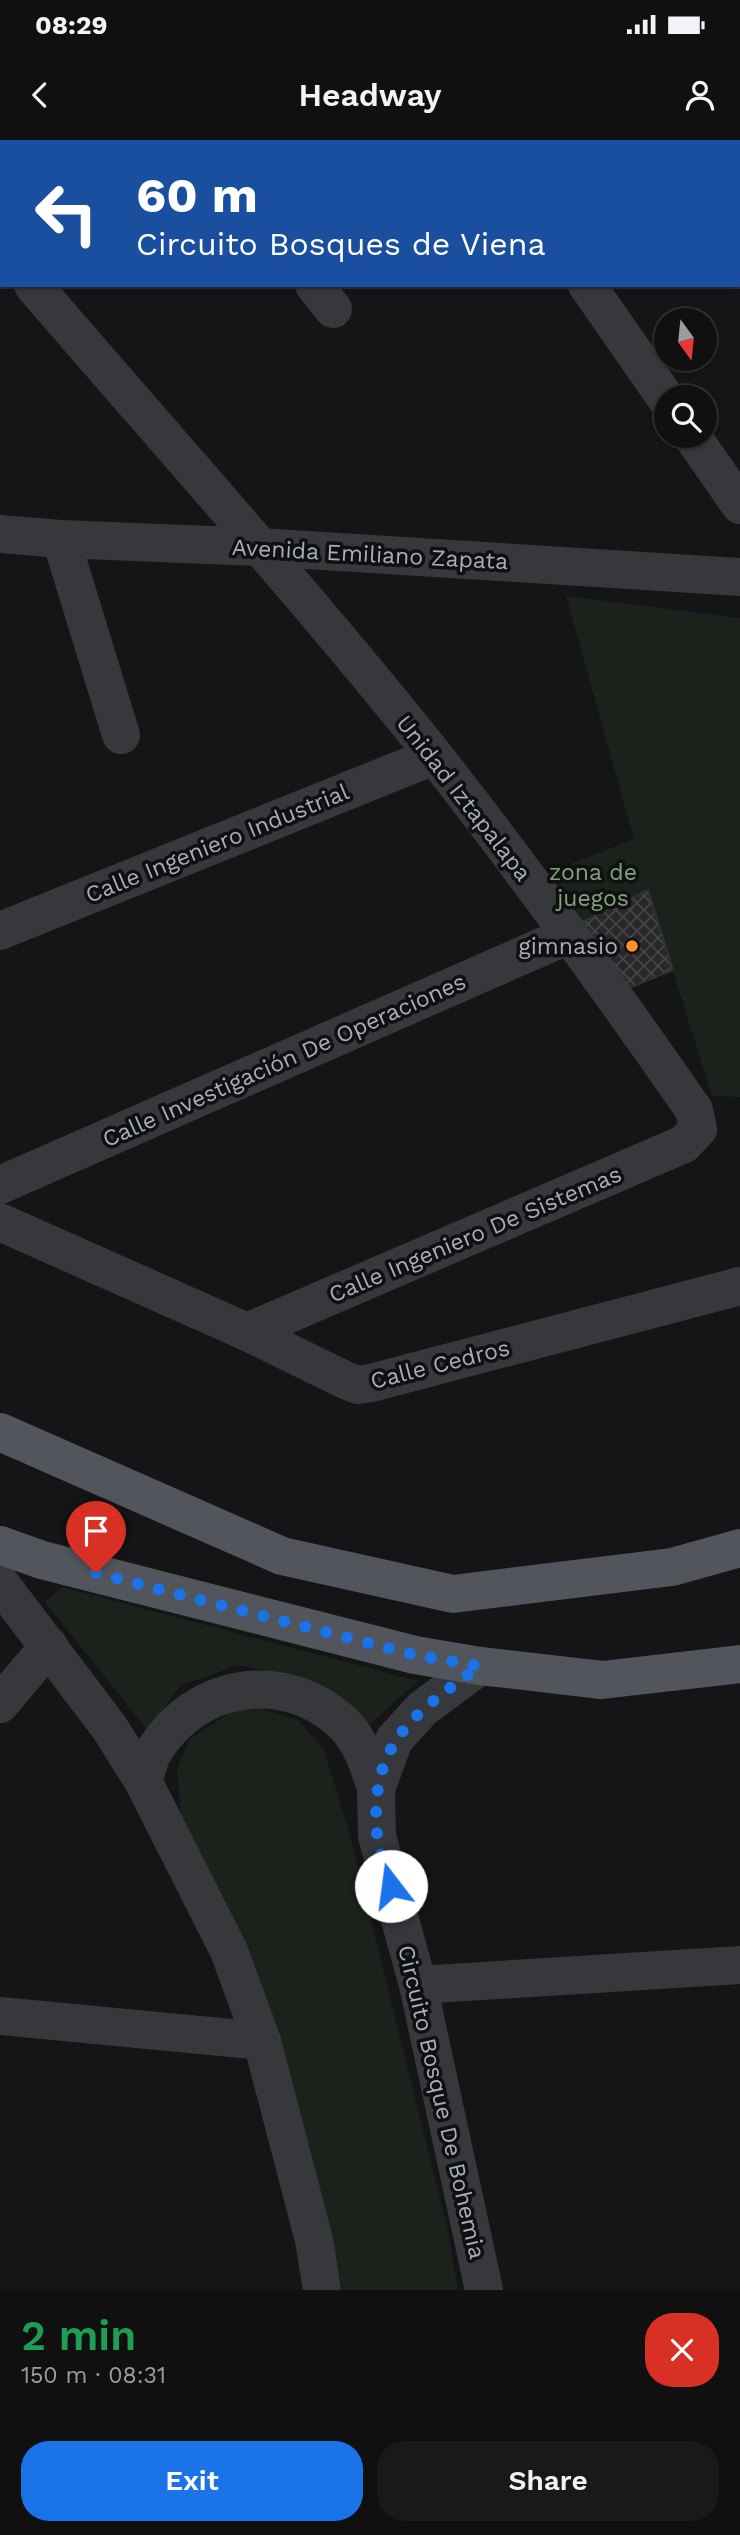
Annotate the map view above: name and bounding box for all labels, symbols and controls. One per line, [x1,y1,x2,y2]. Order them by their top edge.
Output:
text: 08:29 [35,10,107,40]
icon: back [21,76,59,114]
text: Headway [298,76,442,114]
icon: person [681,76,719,114]
text: 60 m [136,166,258,224]
icon: left [21,168,112,259]
text: Circuito Bosques de Viena [136,225,546,263]
north arrow [654,308,718,371]
map controls [654,308,717,448]
button: search [654,385,717,448]
street label: Avenida Emiliano Zapata [231,534,509,575]
street label: Unidad Iztapalapa [391,710,537,887]
street label: Calle Ingeniero Industrial [82,778,353,909]
park label: zona de juegos [549,859,637,912]
place label: gimnasio [518,933,618,960]
marker: gimnasio [624,938,640,954]
street label: Calle Investigación De Operaciones [98,968,470,1153]
street label: Calle Ingeniero De Sistemas [325,1160,626,1308]
street label: Calle Cedros [368,1334,512,1395]
pin [66,1501,126,1573]
icon: arrive [77,1512,115,1550]
position arrow [354,1849,428,1923]
street label: Circuito Bosque De Bohemia [392,1943,491,2262]
text: 2 min [21,2311,136,2360]
button: close [645,2313,719,2387]
text: 150 m · 08:31 [21,2362,166,2389]
button: Exit [21,2441,363,2521]
button: Share [377,2441,719,2521]

